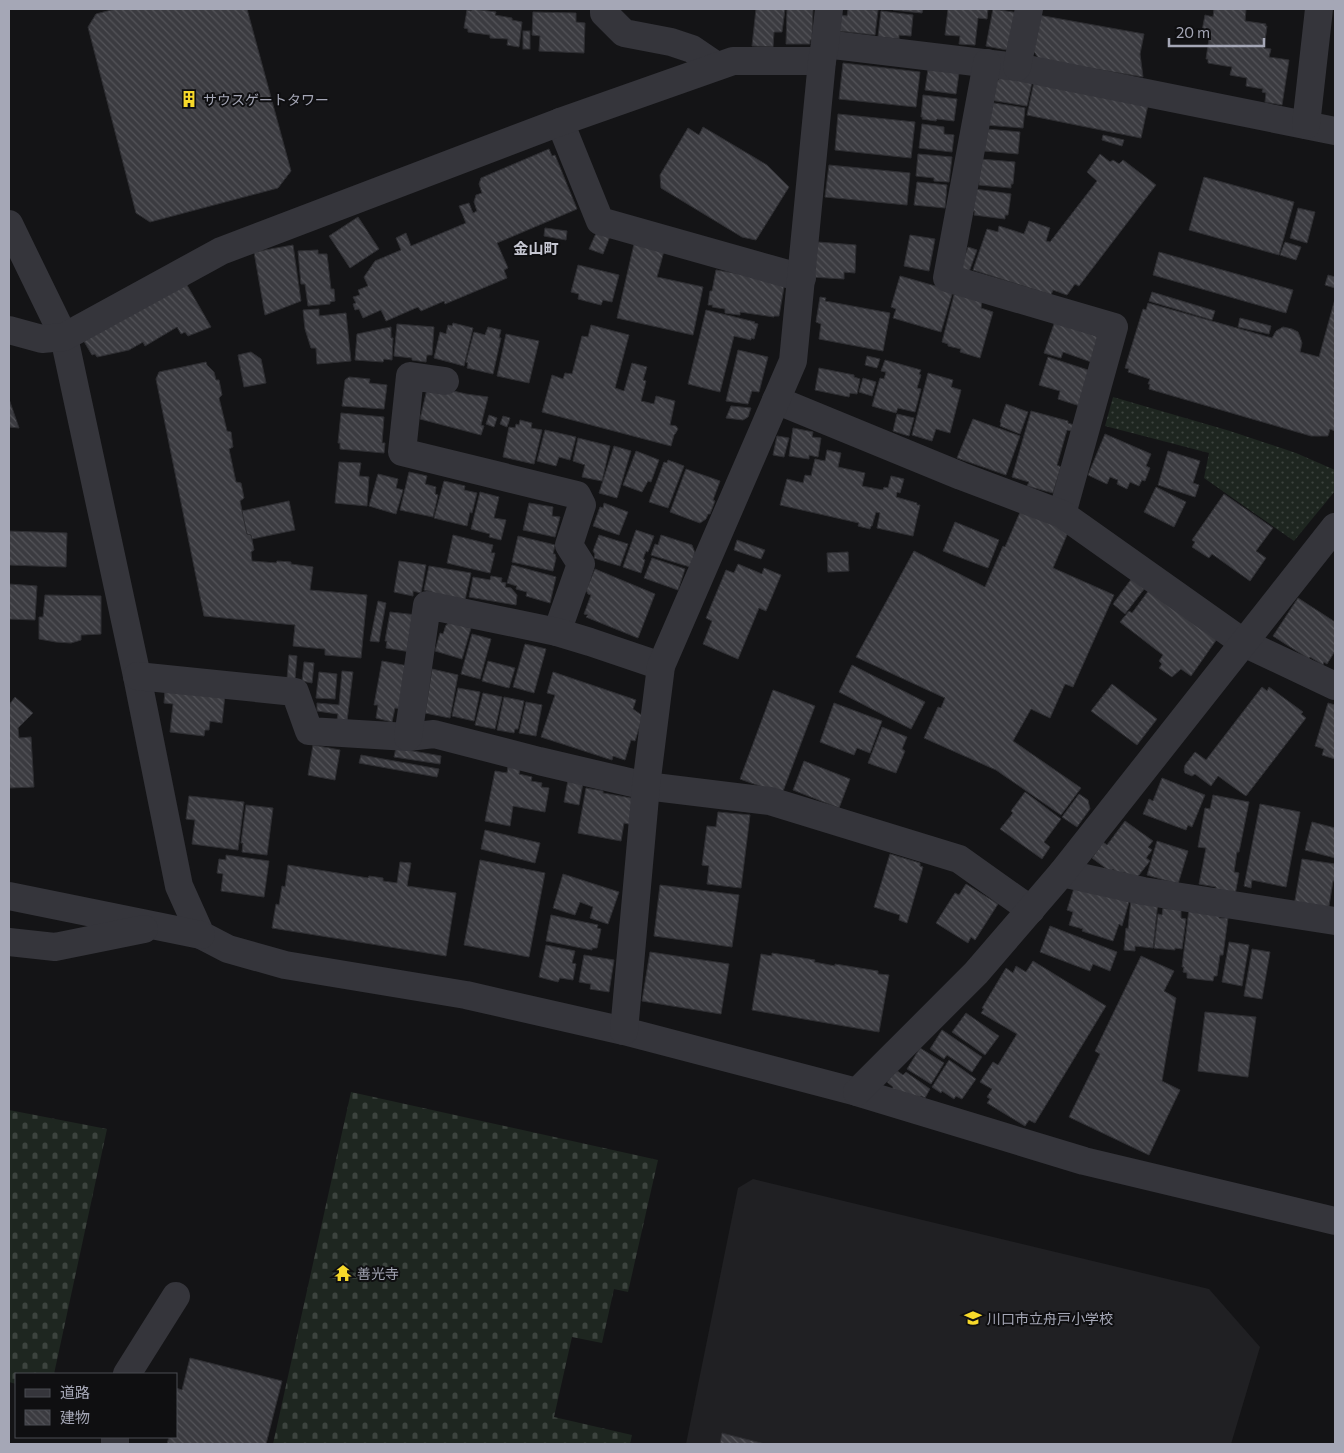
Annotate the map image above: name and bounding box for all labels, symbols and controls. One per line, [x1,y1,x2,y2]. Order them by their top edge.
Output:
scale bar [1169,15,1264,47]
text: 20 m [1176,23,1210,41]
building icon: サウスゲートタワー [179,89,199,109]
place label: サウスゲートタワー [203,91,329,108]
district label: 金山町 [513,239,559,257]
temple icon: 善光寺 [333,1263,353,1283]
place label: 善光寺 [357,1265,399,1282]
school or university icon: 川口市立舟戸小学校 [963,1308,983,1328]
place label: 川口市立舟戸小学校 [987,1310,1113,1327]
legend [15,1373,178,1438]
text: 道路 [60,1383,90,1401]
text: 建物 [60,1408,90,1426]

